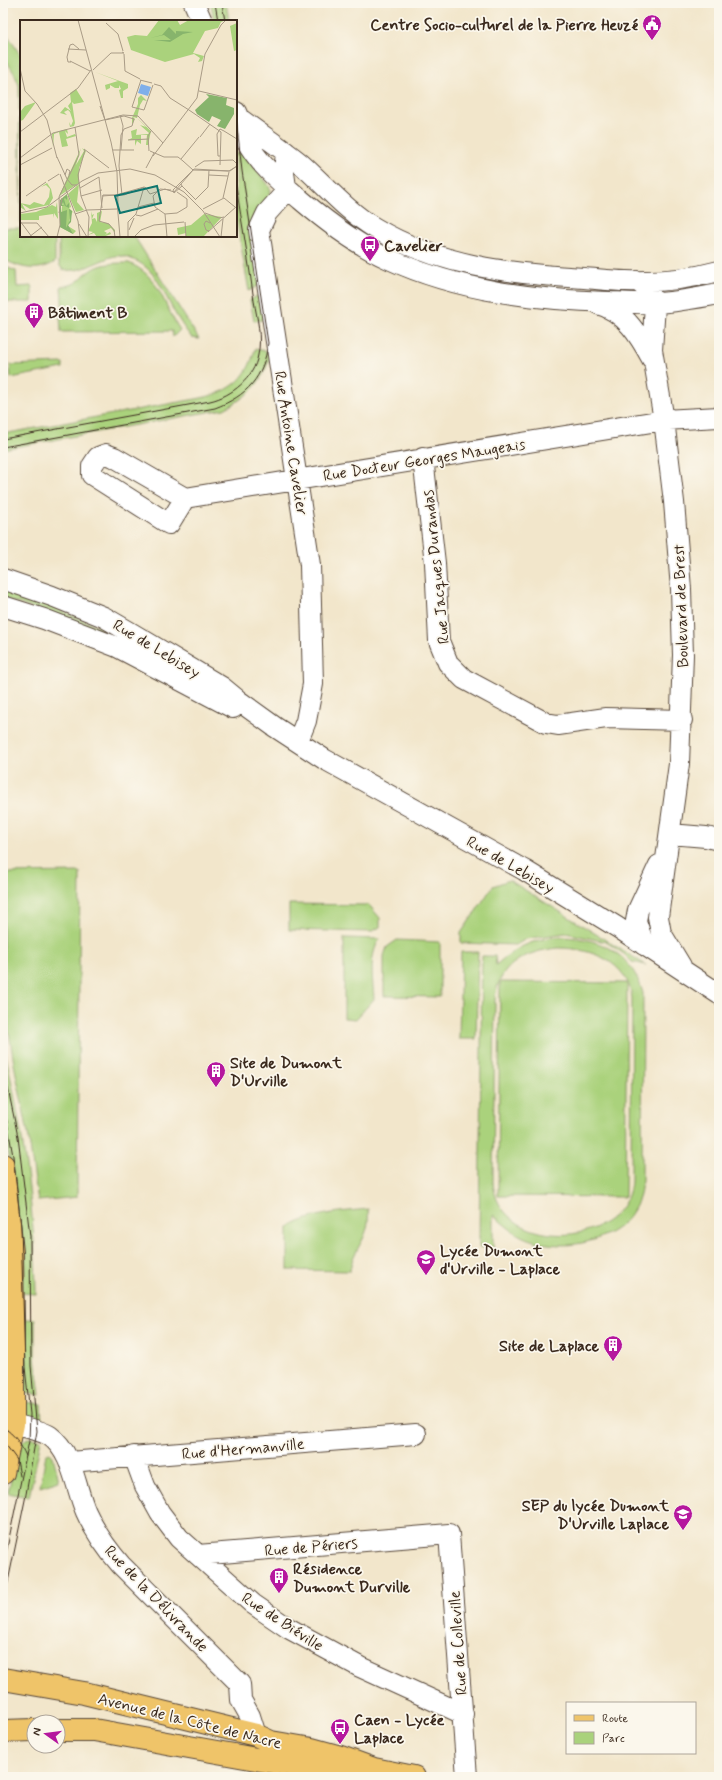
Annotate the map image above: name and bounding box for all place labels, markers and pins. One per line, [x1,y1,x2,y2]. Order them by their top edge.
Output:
public building icon: Centre Socio-culturel de la Pierre Heuzé [641,13,663,41]
place label: Centre Socio-culturel de la Pierre Heuzé [370,15,639,36]
bus stop icon: Cavelier [359,234,381,262]
place label: Cavelier [384,236,443,257]
building icon: Bâtiment B [23,301,45,329]
place label: Bâtiment B [48,303,127,324]
place label: Site de Dumont D'Urville [230,1053,342,1092]
building icon: Site de Dumont D'Urville [205,1060,227,1088]
place label: Lycée Dumont d'Urville - Laplace [440,1241,560,1280]
school or university icon: Lycée Dumont d'Urville - Laplace [415,1248,437,1276]
building icon: Site de Laplace [602,1334,624,1362]
place label: Site de Laplace [499,1336,599,1357]
place label: SEP du lycée Dumont D'Urville Laplace [522,1496,670,1535]
school or university icon: SEP du lycée Dumont D'Urville Laplace [672,1503,694,1531]
place label: Résidence Dumont Durville [293,1559,411,1598]
building icon: Résidence Dumont Durville [268,1566,290,1594]
place label: Caen - Lycée Laplace [354,1710,444,1749]
bus stop icon: Caen - Lycée Laplace [329,1717,351,1745]

